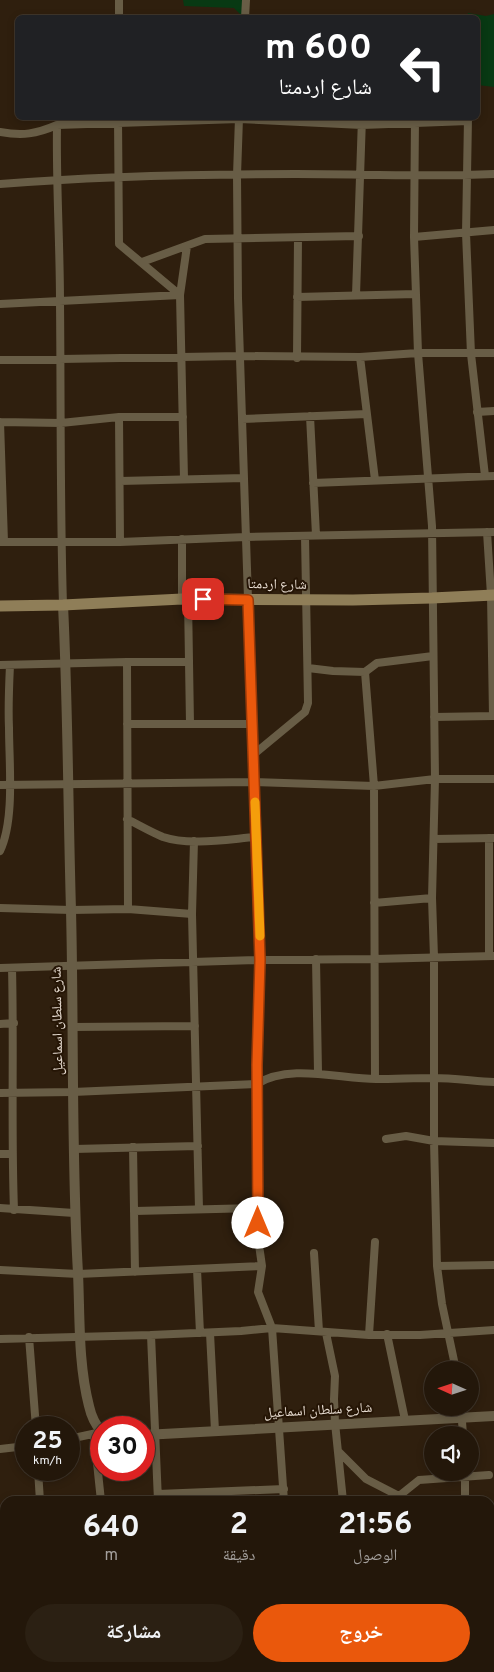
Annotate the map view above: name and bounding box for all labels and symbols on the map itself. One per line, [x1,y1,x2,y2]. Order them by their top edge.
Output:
street label: شارع اردمتا [247,576,307,594]
pin [182,578,224,620]
street label: شارع سلطان اسماعيل [49,967,67,1075]
position arrow [231,1196,283,1248]
north arrow [424,1361,479,1416]
street label: شارع سلطان اسماعيل [263,1400,373,1422]
speed limit sign: 30 [90,1416,155,1481]

